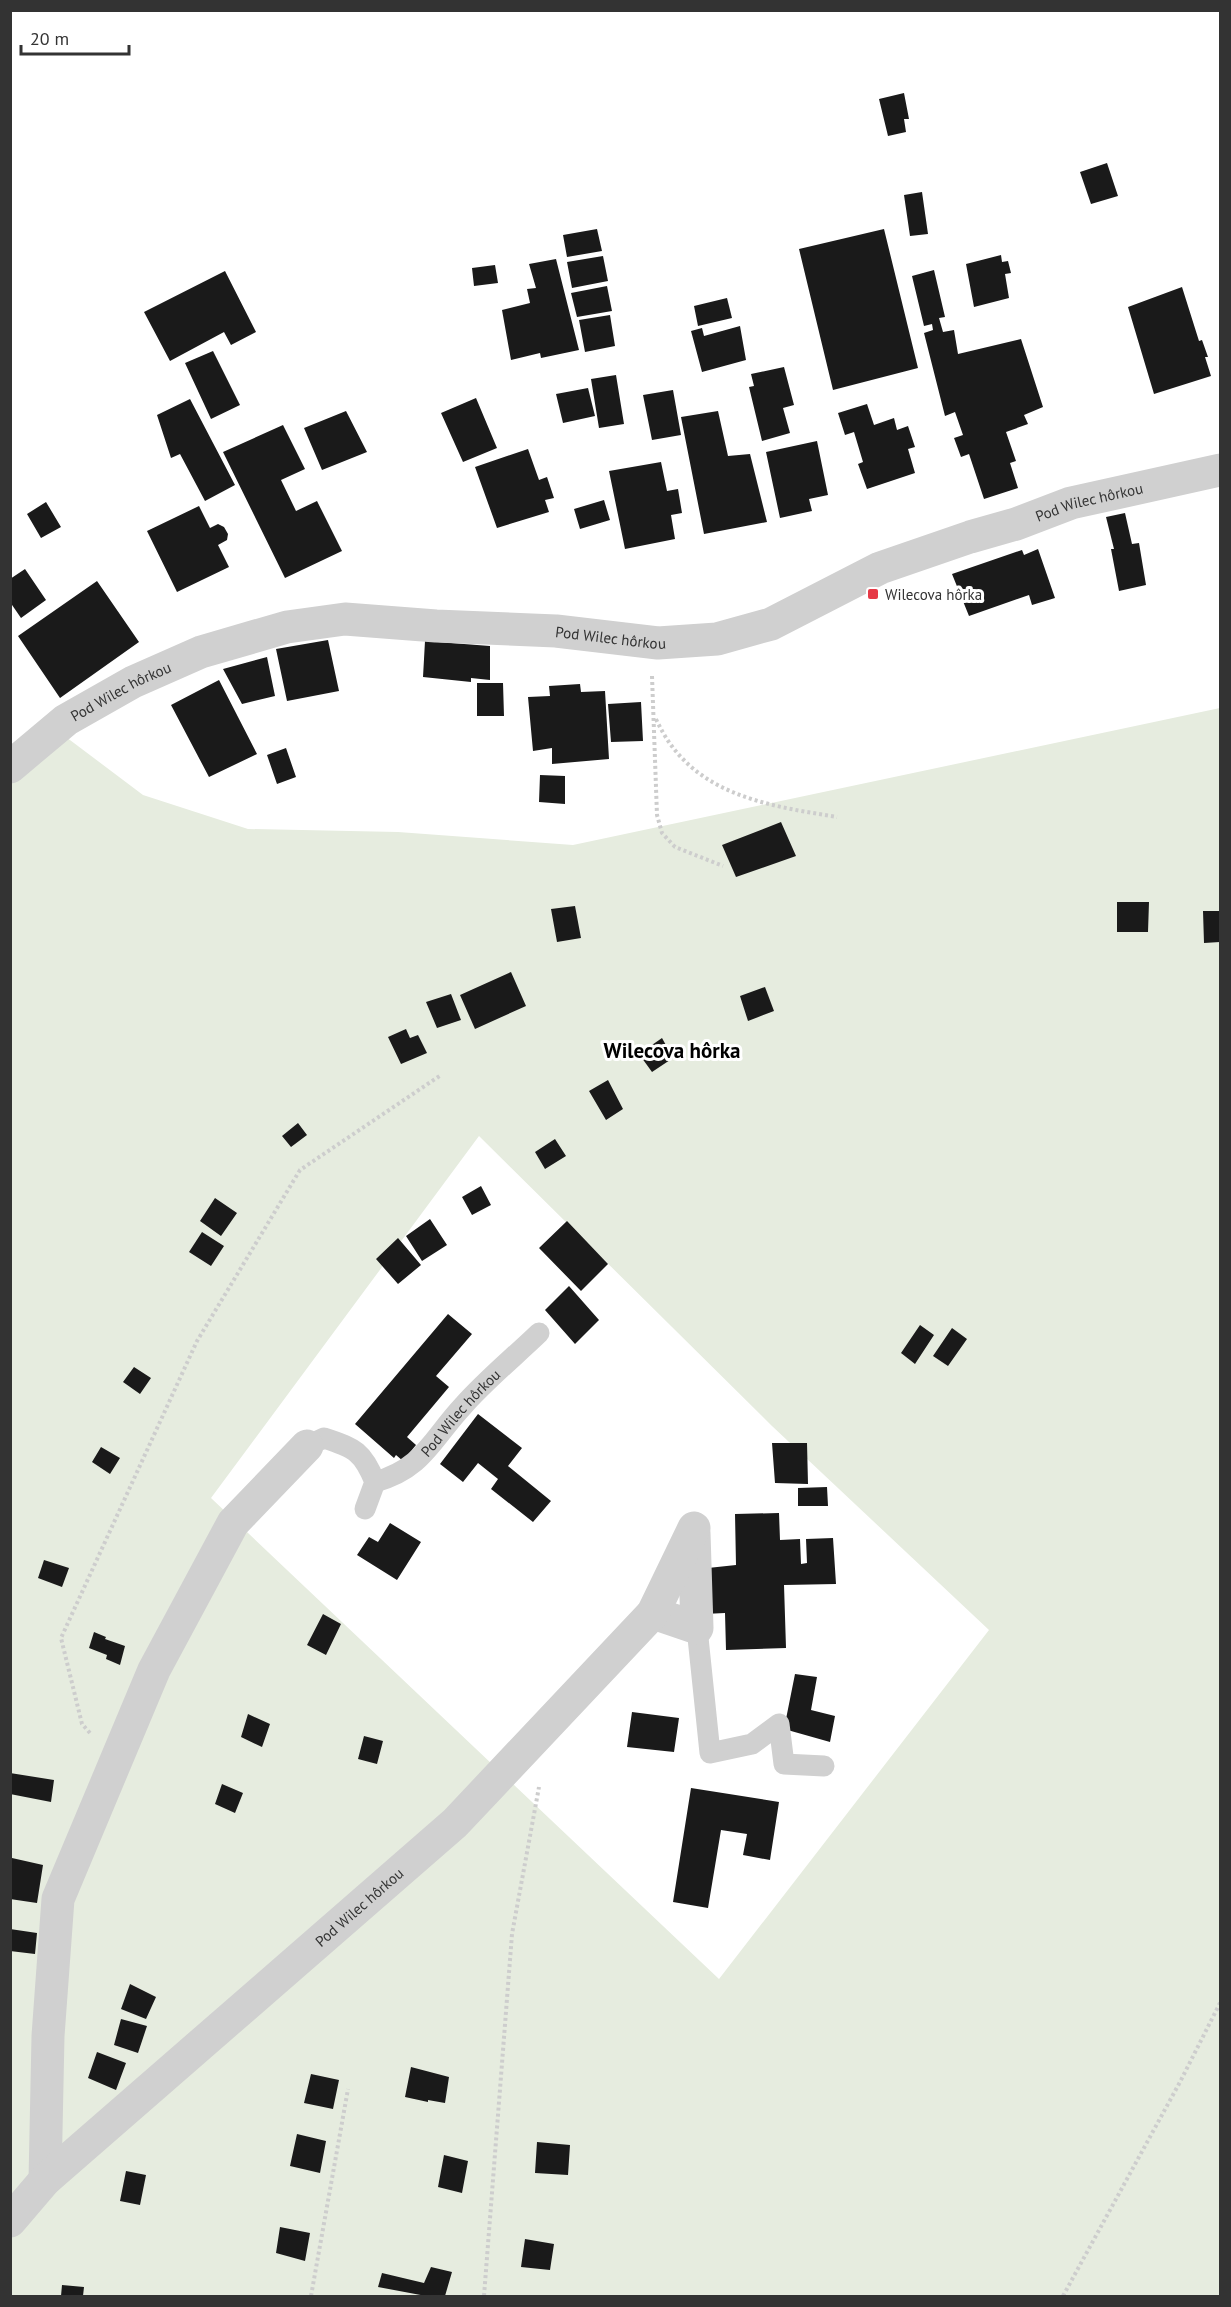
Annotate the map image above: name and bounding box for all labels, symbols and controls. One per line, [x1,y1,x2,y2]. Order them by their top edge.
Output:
scale bar [21,18,129,56]
text: 20 m [30,27,69,50]
street label: Pod Wilec hôrkou [1032,478,1145,525]
place label: Wilecova hôrka [885,585,982,604]
marker: Wilecova hôrka [866,587,880,601]
street label: Pod Wilec hôrkou [554,622,666,652]
street label: Pod Wilec hôrkou [67,657,174,725]
district label: Wilecova hôrka [604,1037,740,1064]
street label: Pod Wilec hôrkou [416,1365,504,1460]
street label: Pod Wilec hôrkou [311,1863,407,1950]

